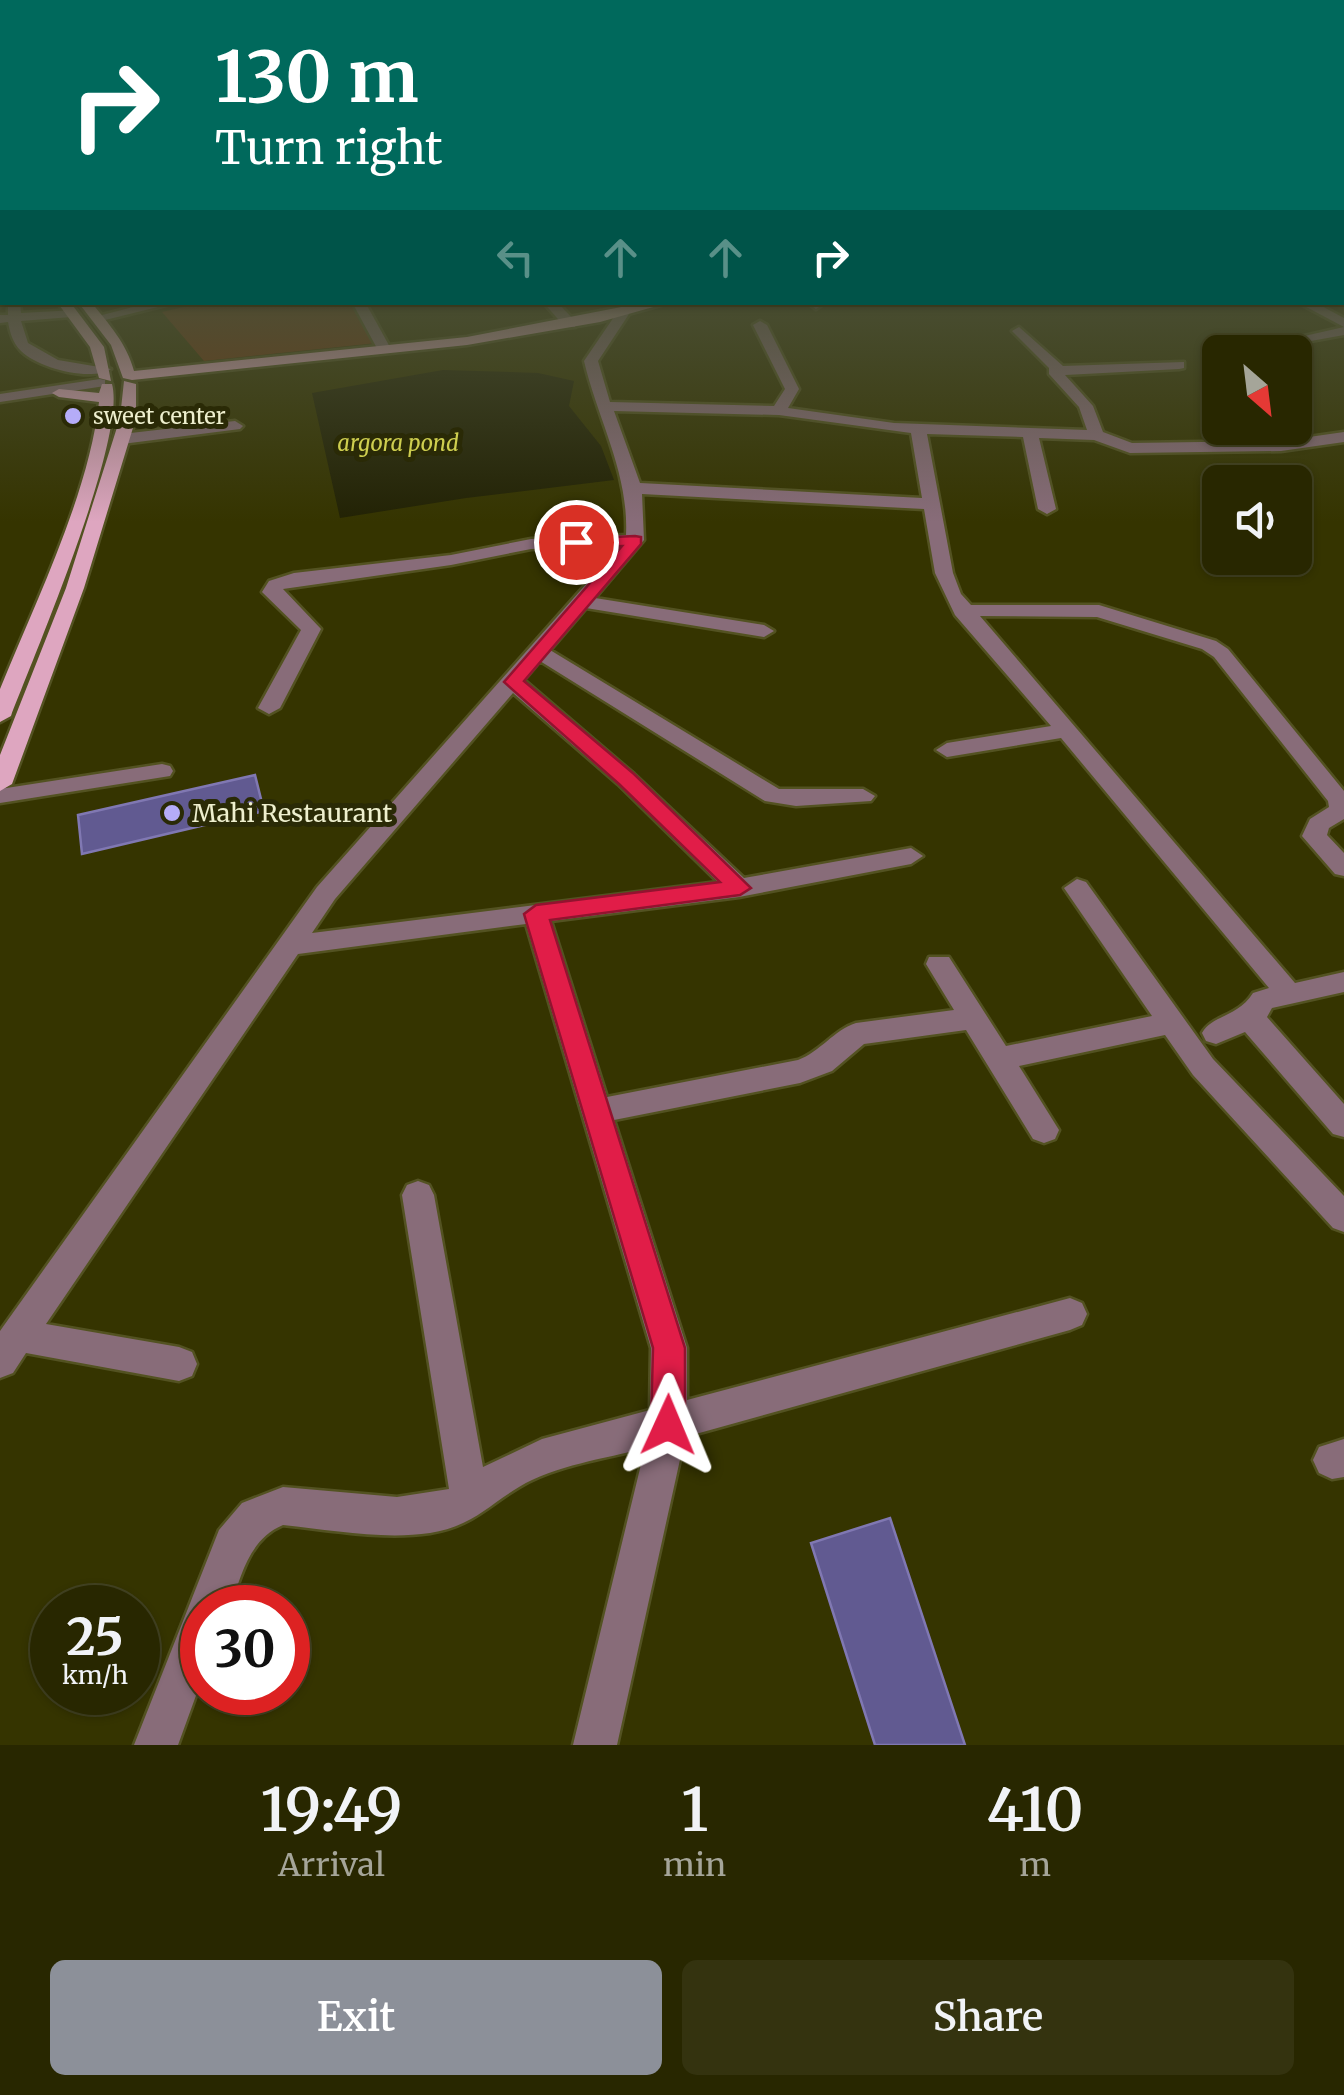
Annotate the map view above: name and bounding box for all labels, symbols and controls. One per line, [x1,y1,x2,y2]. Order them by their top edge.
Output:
text: 130 m [215,33,419,121]
icon: right [50,40,180,170]
text: Turn right [215,120,443,176]
icon: left [488,230,543,285]
icon: ahead [593,230,648,285]
icon: ahead [698,230,753,285]
icon: right [803,230,858,285]
north arrow [1202,335,1312,445]
map controls [1202,335,1312,575]
place label: sweet center [93,402,226,430]
marker: sweet center [62,405,84,427]
water label: argora pond [337,429,459,457]
button: sound [1202,465,1312,575]
pin [534,500,619,585]
icon: arrive [549,515,604,570]
place label: Mahi Restaurant [192,797,392,829]
marker: Mahi Restaurant [161,802,183,824]
position arrow [616,1373,720,1477]
speed limit sign: 30 [180,1585,310,1715]
text: 25 [66,1606,124,1669]
text: km/h [62,1659,128,1691]
text: 19:49 [260,1772,403,1847]
text: 1 [681,1772,708,1847]
text: 410 [987,1772,1084,1847]
text: Arrival [278,1845,385,1885]
text: min [663,1845,726,1885]
text: m [1019,1845,1051,1885]
button: Exit [50,1960,662,2075]
button: Share [682,1960,1294,2075]

